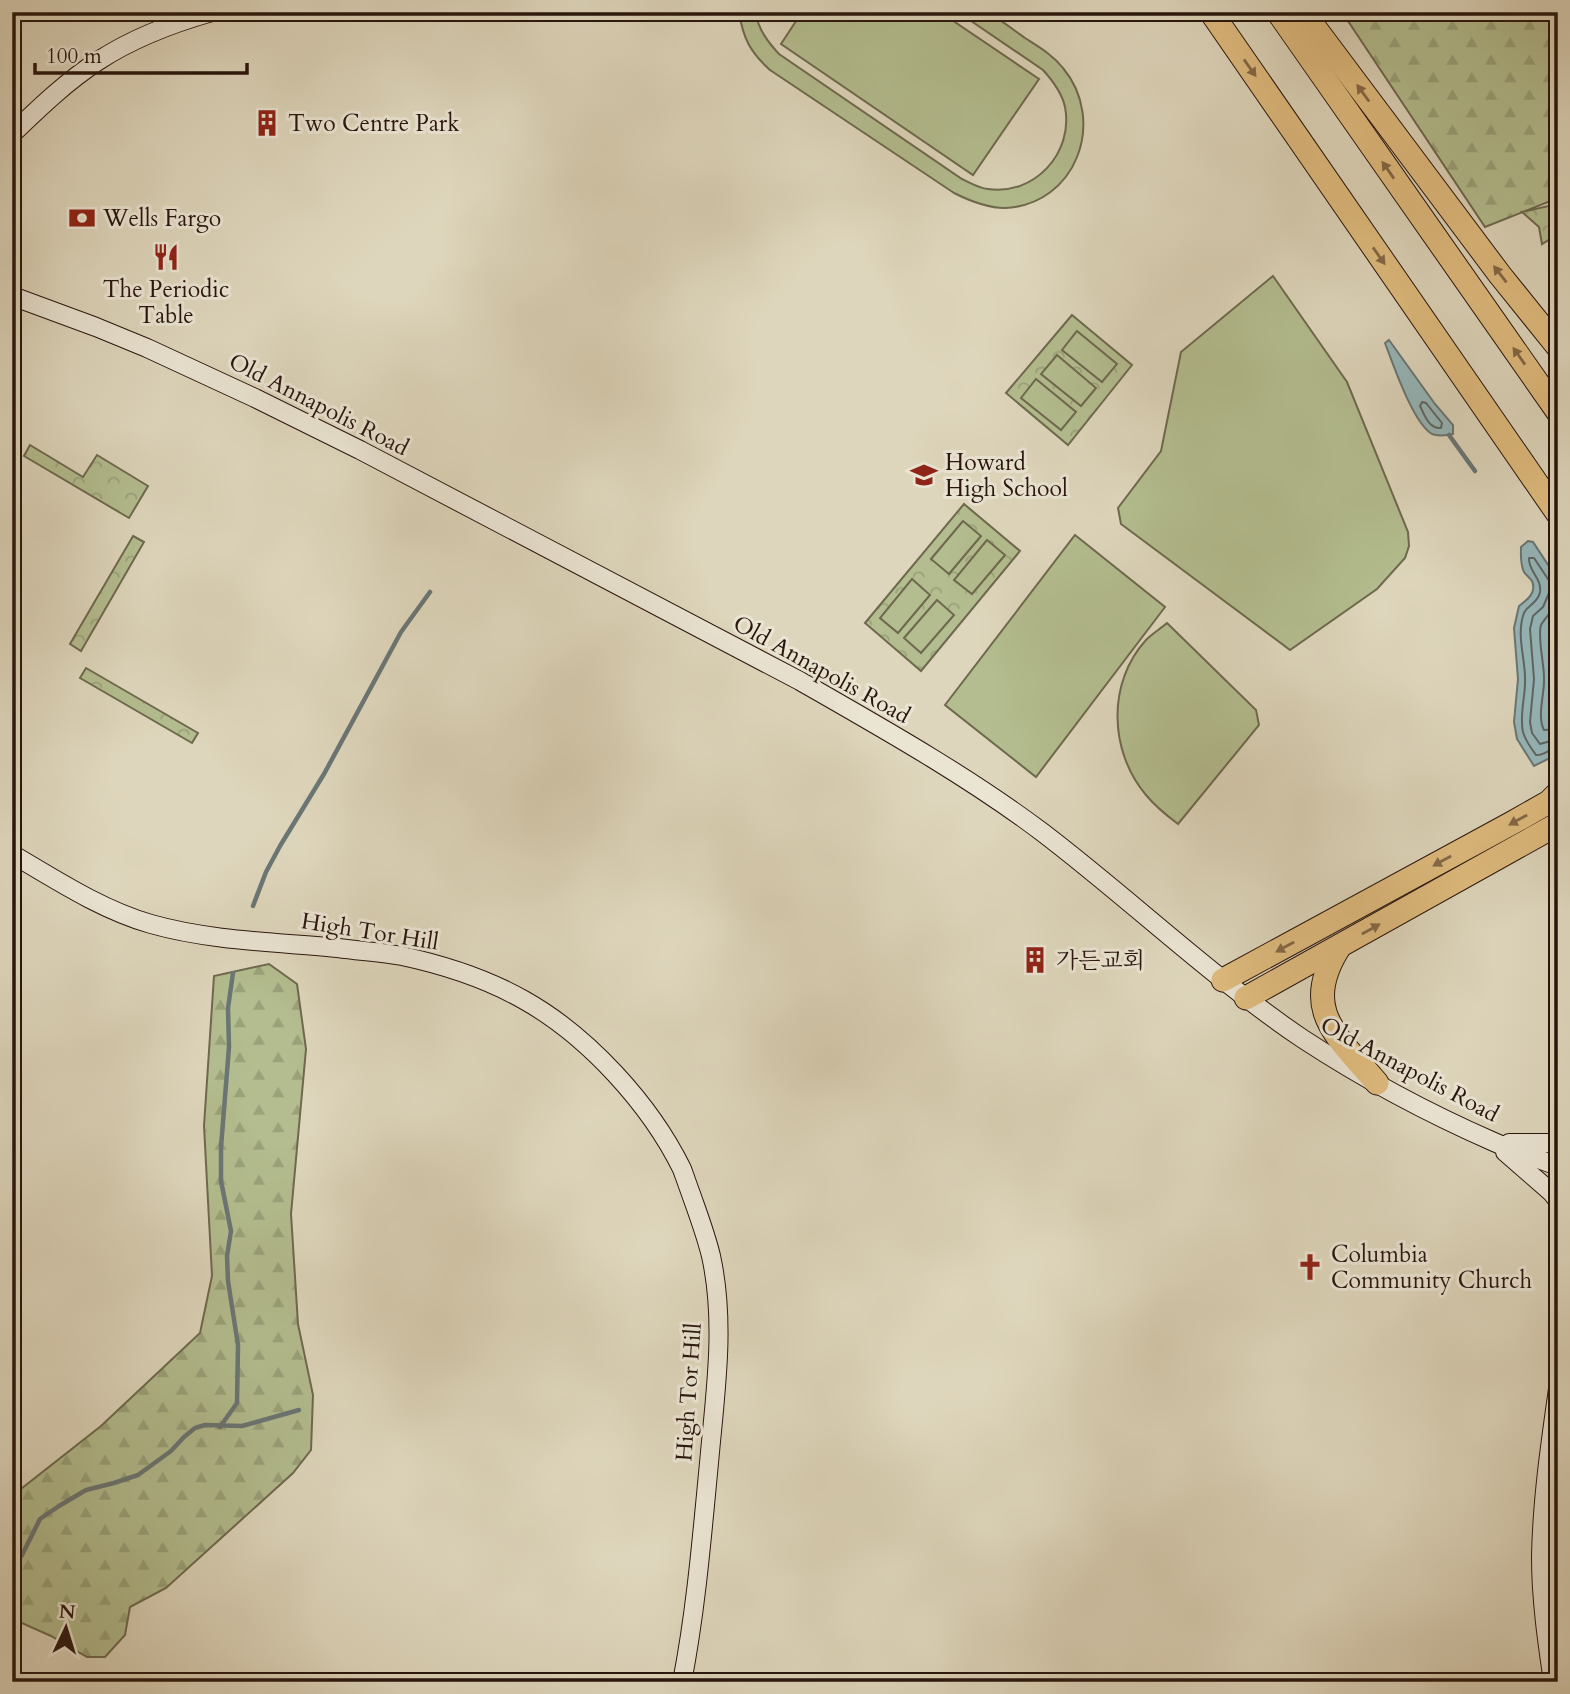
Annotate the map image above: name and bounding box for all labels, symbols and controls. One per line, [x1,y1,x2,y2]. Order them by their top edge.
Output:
scale bar [35,32,247,76]
text: 100 m [46,42,102,71]
one-way arrow [1243,59,1257,77]
one-way arrow [1356,84,1370,102]
building icon: Two Centre Park [252,108,282,138]
place label: Two Centre Park [288,108,460,139]
one-way arrow [1381,161,1395,179]
bank icon: Wells Fargo [67,203,97,233]
place label: Wells Fargo [102,203,221,234]
restaurant icon: The Periodic Table [151,242,181,272]
one-way arrow [1372,247,1386,265]
one-way arrow [1492,266,1507,284]
place label: The Periodic Table [103,274,229,331]
street label: Old Annapolis Road [224,346,415,464]
one-way arrow [1512,347,1526,365]
place label: Howard High School [945,447,1068,504]
school or university icon: Howard High School [909,460,939,490]
street label: Old Annapolis Road [728,608,917,731]
one-way arrow [1508,814,1527,826]
one-way arrow [1432,855,1452,867]
street label: High Tor Hill [299,905,441,958]
one-way arrow [1361,923,1380,935]
one-way arrow [1275,941,1295,953]
building icon: 가든교회 [1020,945,1050,975]
place label: 가든교회 [1056,945,1145,976]
street label: Old Annapolis Road [1315,1009,1505,1130]
place label: Columbia Community Church [1331,1239,1532,1296]
church icon: Columbia Community Church [1295,1252,1325,1282]
street label: High Tor Hill [668,1322,709,1462]
north arrow [32,1592,102,1662]
text: N [58,1598,77,1626]

